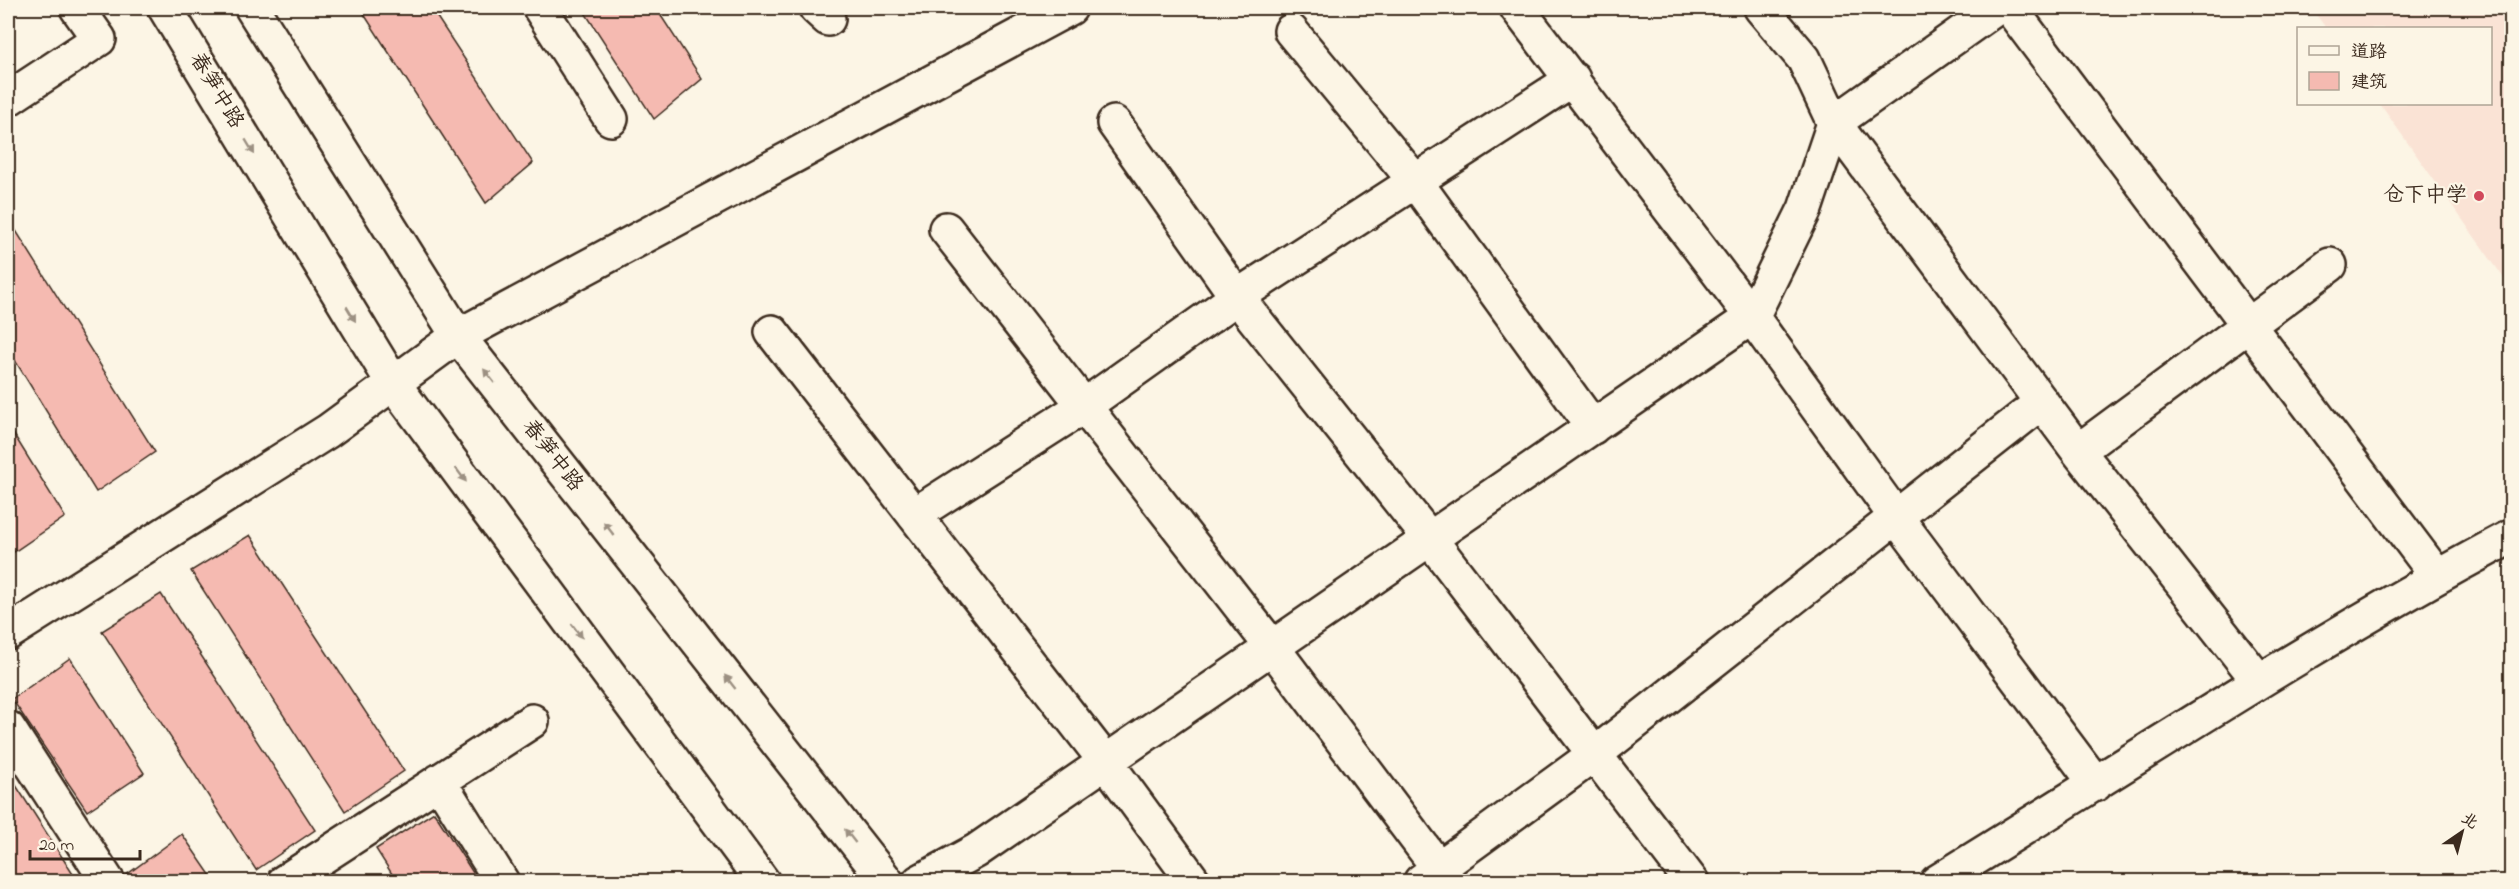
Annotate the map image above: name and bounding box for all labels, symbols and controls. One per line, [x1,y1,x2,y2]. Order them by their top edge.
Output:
legend [2297,27,2492,105]
text: 道路 [2351,40,2387,66]
street label: 春笋中路 [182,47,250,135]
text: 建筑 [2351,70,2387,96]
one-way arrow [245,139,255,156]
place label: 仓下中学 [2383,181,2467,211]
marker: 仓下中学 [2472,189,2486,203]
one-way arrow [346,306,357,322]
one-way arrow [482,368,495,384]
street label: 春笋中路 [514,414,590,498]
one-way arrow [455,466,467,482]
one-way arrow [603,521,616,537]
one-way arrow [571,624,583,639]
one-way arrow [724,675,736,690]
north arrow [2432,802,2492,862]
text: 北 [2456,807,2483,836]
scale bar [30,823,140,861]
one-way arrow [845,828,857,843]
text: 20 m [39,833,74,859]

